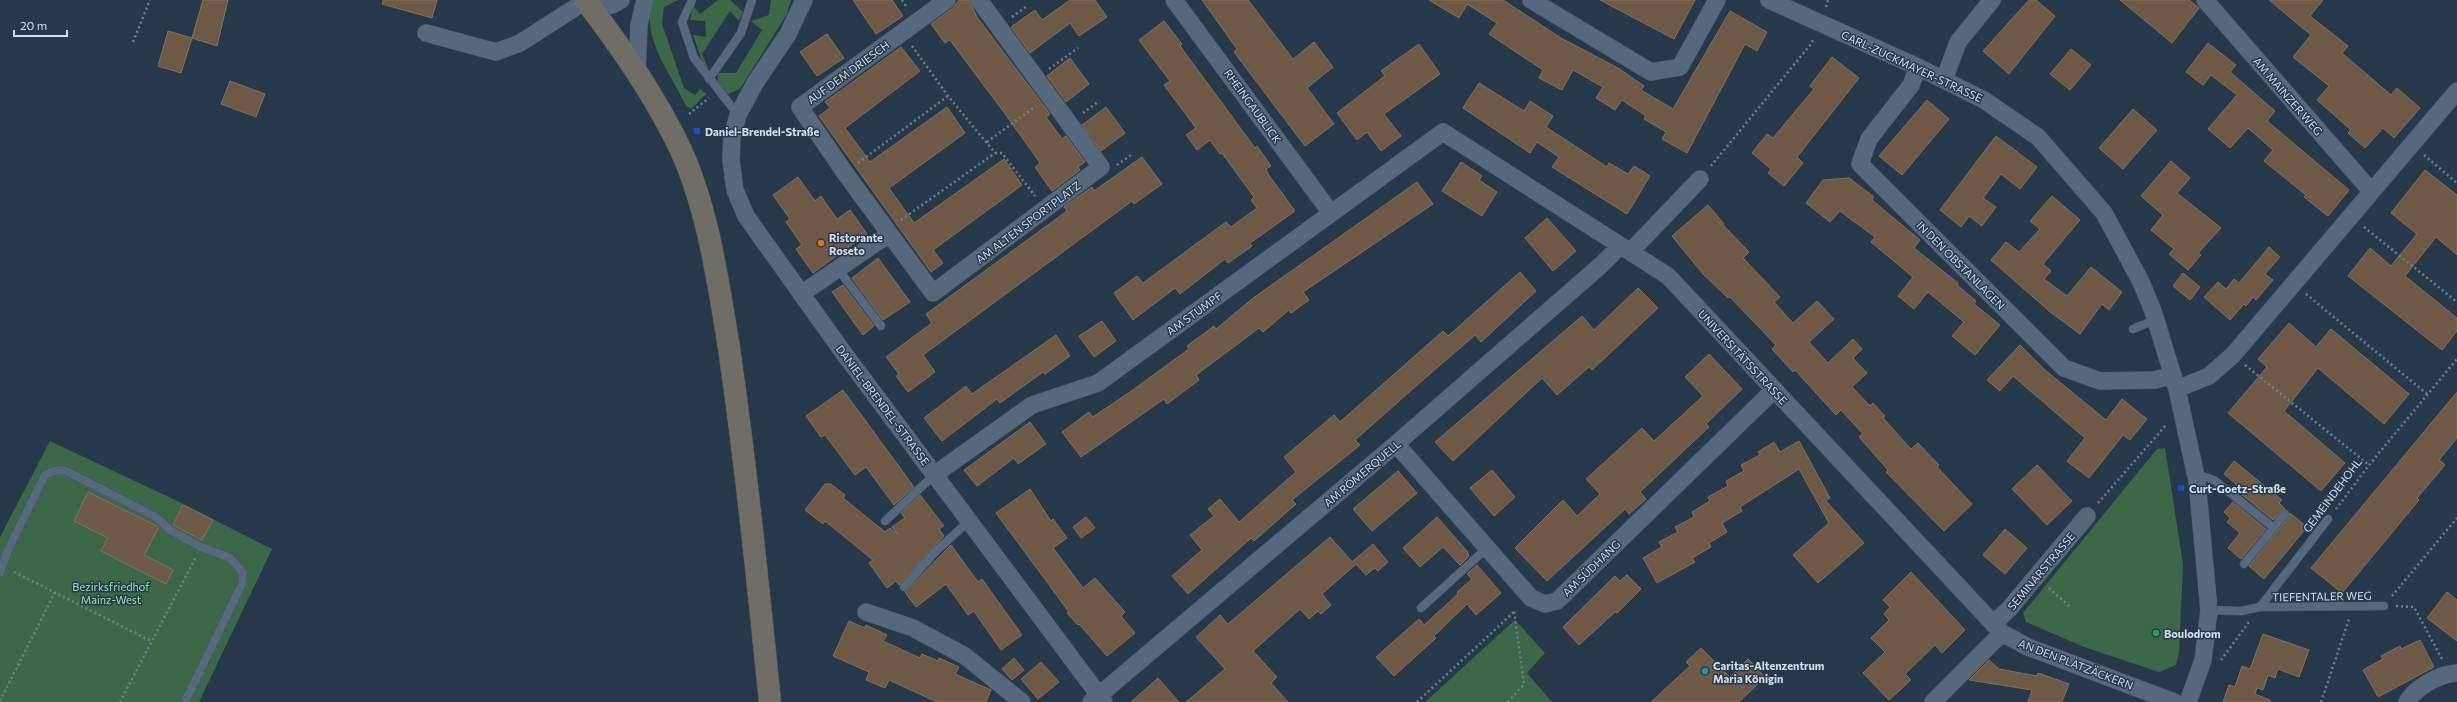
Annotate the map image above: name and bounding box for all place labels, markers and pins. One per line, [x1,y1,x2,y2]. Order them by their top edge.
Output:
place label: Daniel-Brendel-Straße [705,125,820,138]
marker: Daniel-Brendel-Straße [692,126,702,136]
place label: Ristorante Roseto [829,231,883,257]
marker: Ristorante Roseto [816,238,826,248]
place label: Curt-Goetz-Straße [2189,482,2286,495]
marker: Curt-Goetz-Straße [2176,483,2186,493]
place label: Boulodrom [2164,627,2221,640]
marker: Boulodrom [2151,628,2161,638]
place label: Caritas-Altenzentrum Maria Königin [1713,659,1825,685]
marker: Caritas-Altenzentrum Maria Königin [1700,666,1710,676]

